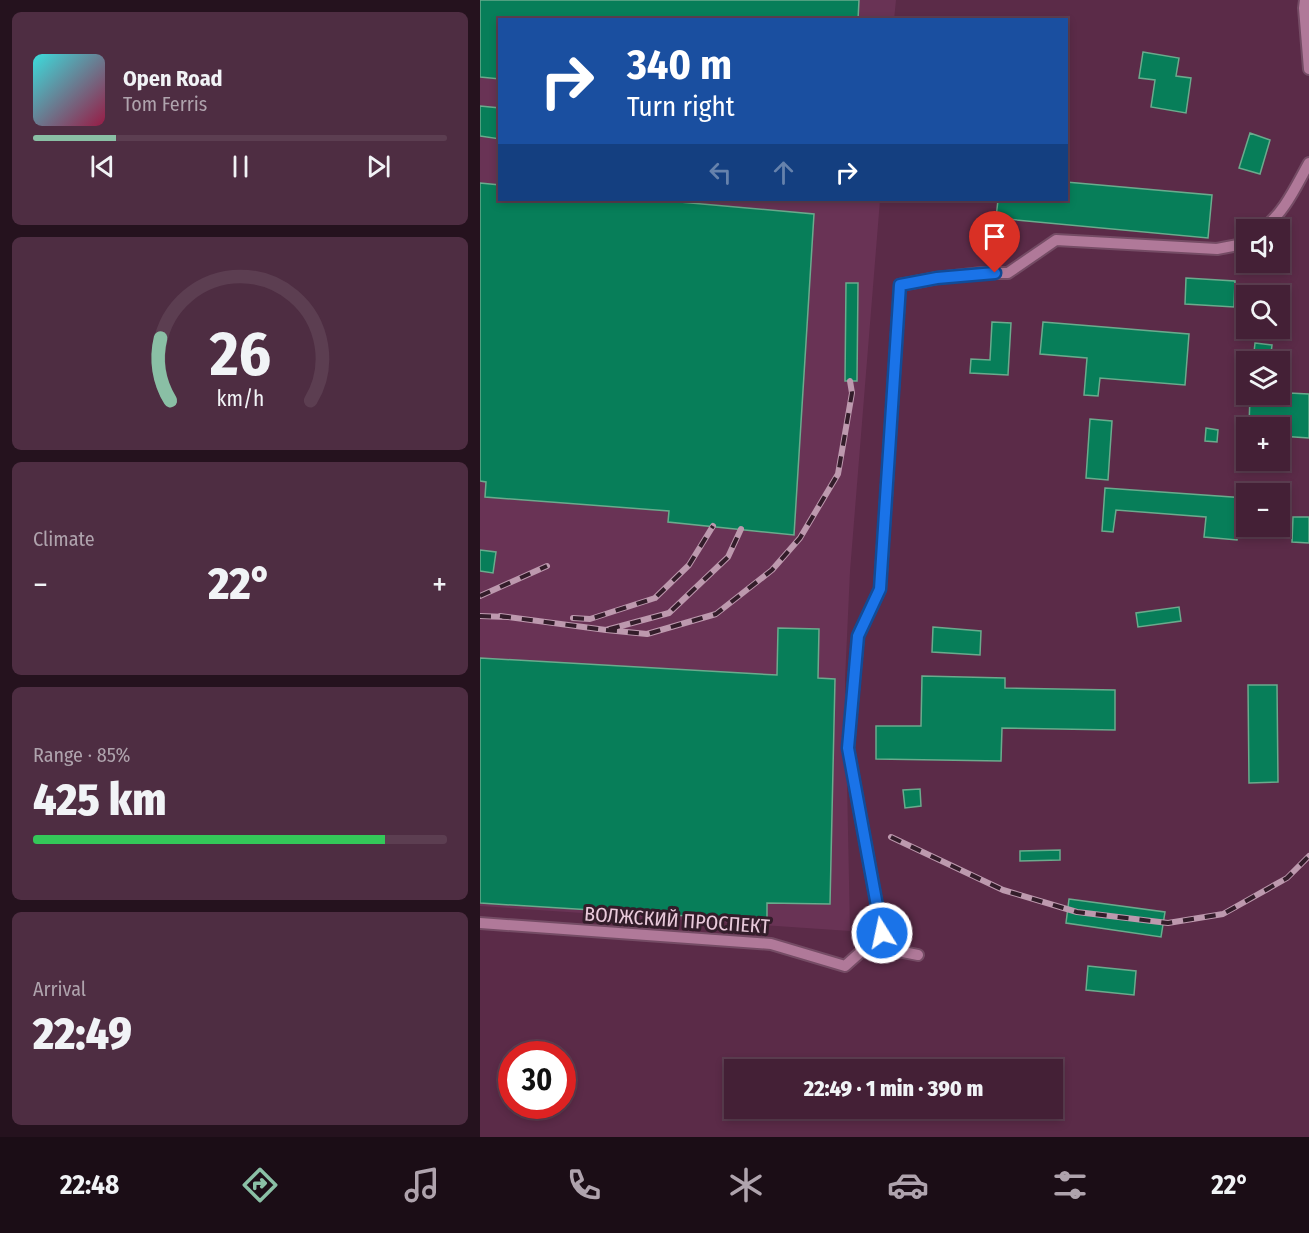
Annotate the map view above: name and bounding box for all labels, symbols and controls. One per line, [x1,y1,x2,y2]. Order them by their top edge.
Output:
text: 340 m [627,40,732,90]
icon: right [528,42,606,120]
text: Open Road [123,65,223,92]
text: Turn right [627,91,735,123]
text: Tom Ferris [123,92,207,116]
icon: previous [86,150,119,183]
icon: pause [224,150,257,183]
icon: next [362,150,395,183]
icon: left [704,156,737,189]
icon: ahead [767,156,800,189]
icon: right [830,156,863,189]
pin [969,211,1020,273]
map controls [1236,219,1290,537]
button: sound [1236,219,1290,273]
icon: arrive [978,220,1011,253]
button: search [1236,285,1290,339]
text: 26 [208,317,271,392]
button: layers [1236,351,1290,405]
text: km/h [216,386,264,412]
button: + [1236,417,1290,471]
button: − [1236,483,1290,537]
text: Climate [33,527,95,551]
text: 22° [208,557,272,611]
text: − [33,565,48,605]
text: + [432,565,447,605]
text: Range · 85% [33,743,130,767]
text: 425 km [33,773,167,827]
position arrow [850,901,914,965]
street label: ВОЛЖСКИЙ ПРОСПЕКТ [583,902,771,939]
text: Arrival [33,977,86,1001]
text: 22:49 [33,1007,132,1061]
speed limit sign: 30 [498,1041,576,1119]
text: 22:49 · 1 min · 390 m [804,1075,983,1102]
icon: directions [239,1164,281,1206]
icon: music [401,1164,443,1206]
icon: phone [563,1164,605,1206]
icon: climate [725,1164,767,1206]
icon: car [887,1164,929,1206]
icon: filters [1049,1164,1091,1206]
text: 22:48 [60,1169,119,1201]
text: 22° [1211,1169,1249,1201]

